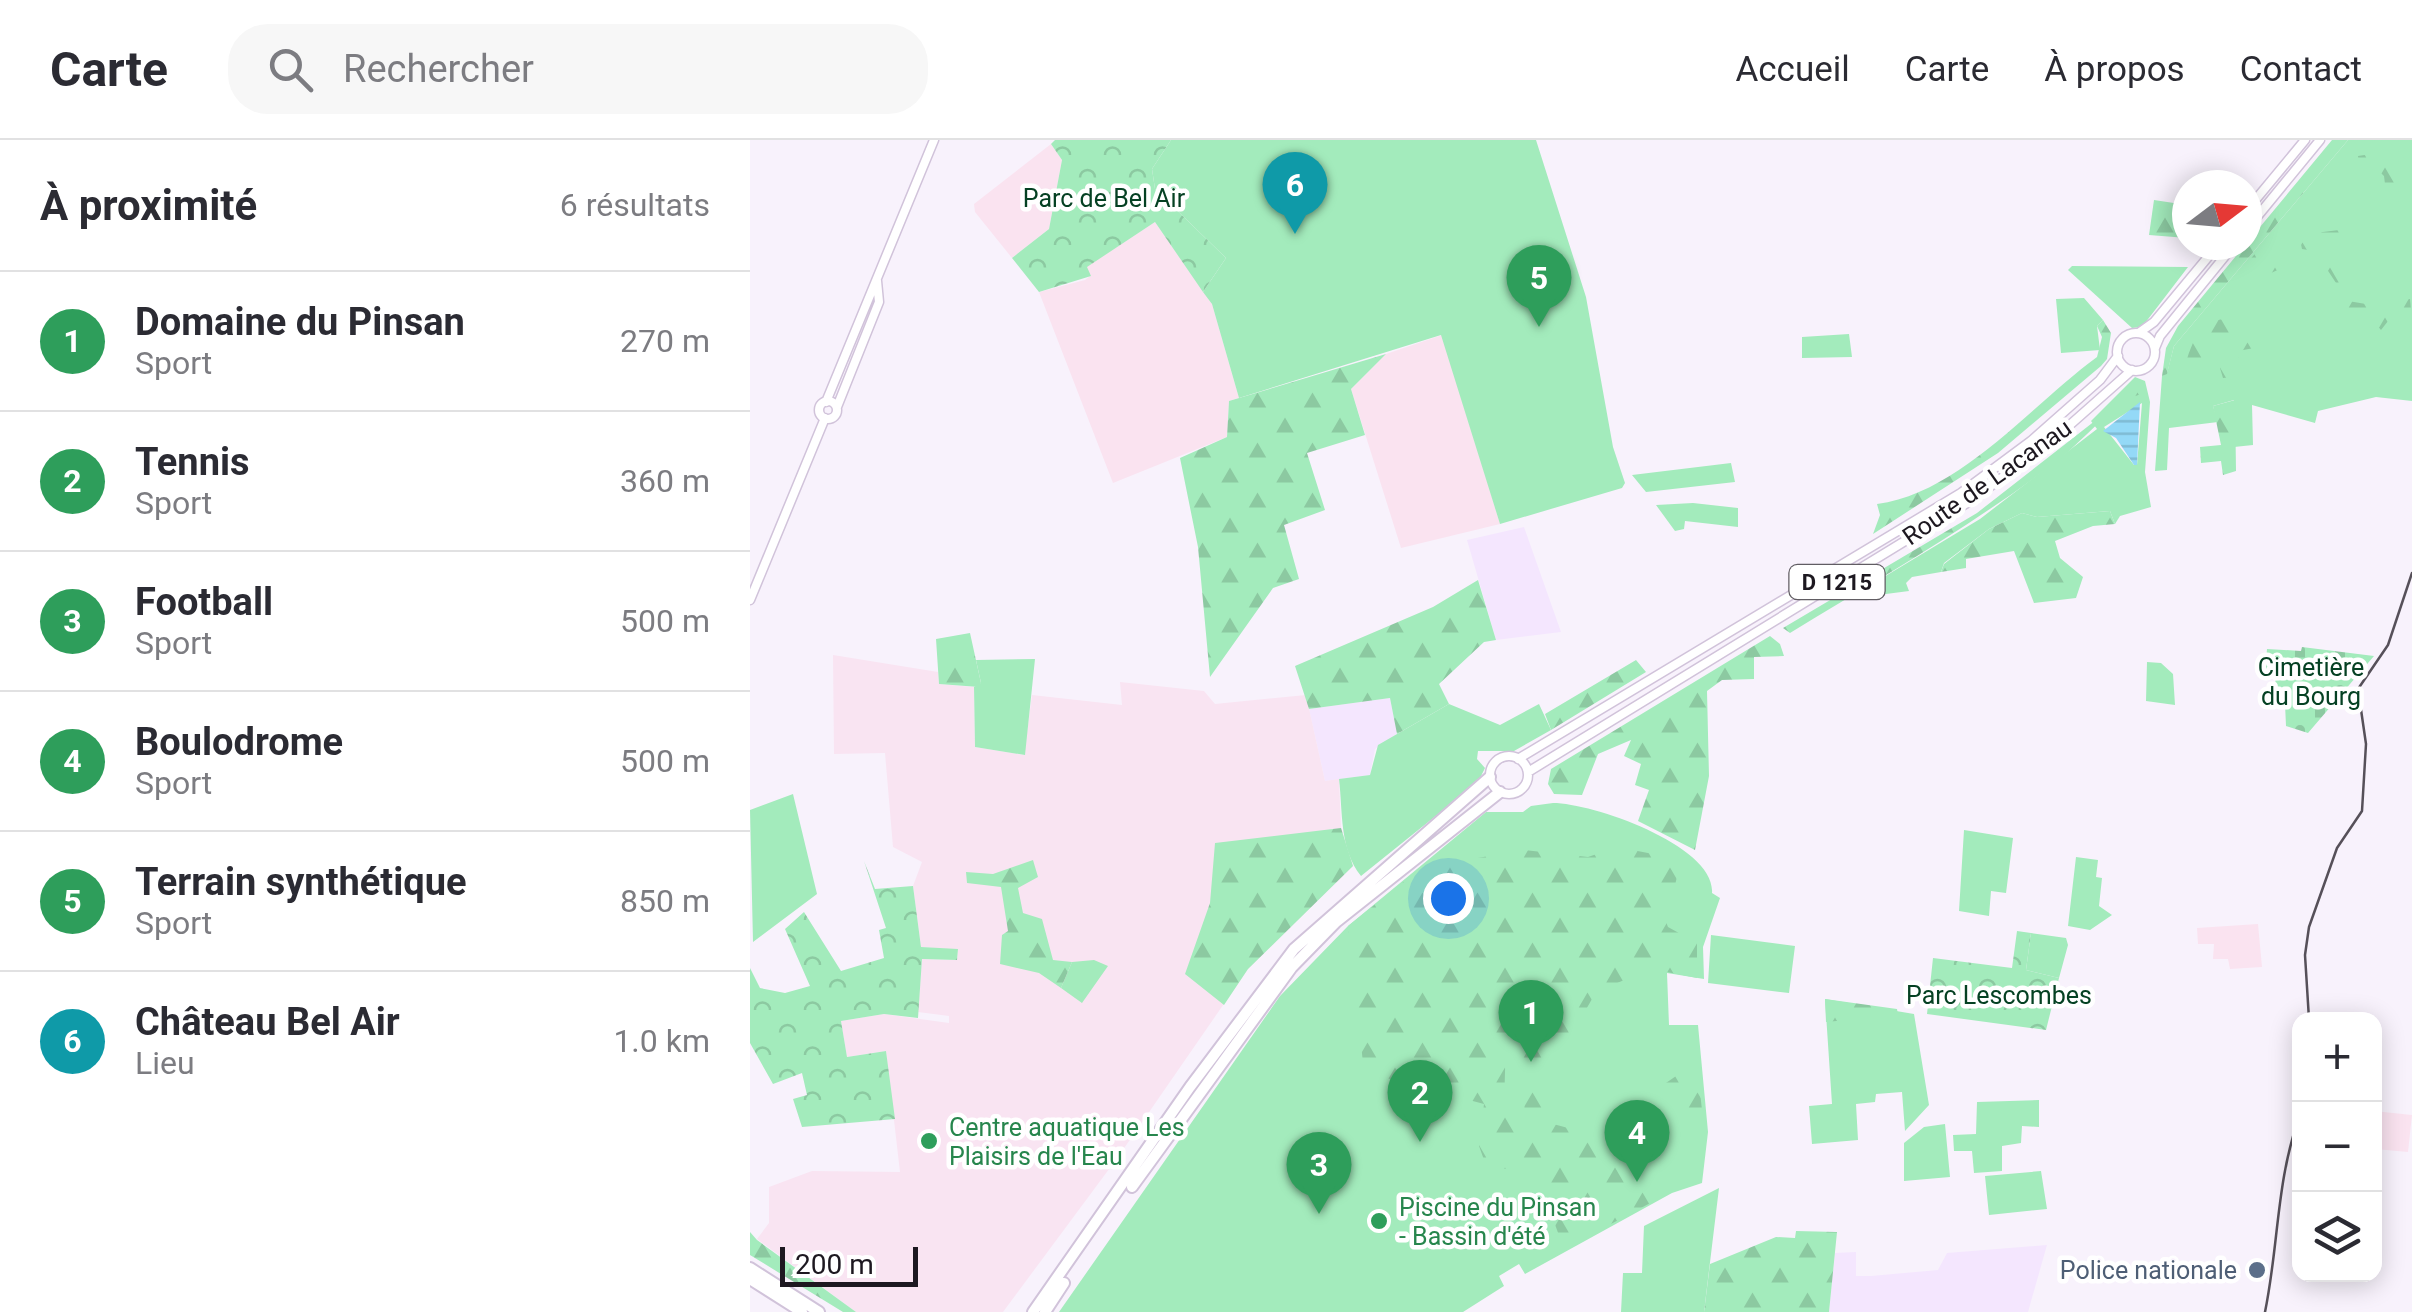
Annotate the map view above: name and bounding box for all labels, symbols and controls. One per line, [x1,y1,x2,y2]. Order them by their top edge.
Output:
search box [228,24,928,114]
text: Carte [50,41,168,98]
icon: search [263,42,318,97]
text: Rechercher [343,47,534,91]
text: Accueil [1735,49,1850,90]
text: Carte [1905,49,1989,90]
text: À propos [2044,49,2185,90]
text: Contact [2240,49,2362,90]
pin: 6 [1262,152,1328,234]
north arrow [2172,170,2262,260]
text: À proximité [40,181,257,230]
park label: Parc de Bel Air [1023,184,1186,213]
text: 6 résultats [560,186,710,224]
pin: 5 [1506,244,1572,327]
text: Domaine du Pinsan [135,300,465,344]
text: 1 [63,322,82,360]
text: 270 m [620,322,710,360]
text: Sport [135,344,212,382]
street label: Route de Lacanau [1897,413,2077,551]
text: Tennis [135,440,250,484]
text: 2 [63,462,82,500]
text: 360 m [620,462,710,500]
text: Sport [135,484,212,522]
road number: D 1215 [1790,565,1884,599]
text: Football [135,580,273,624]
text: 3 [63,602,82,640]
text: 500 m [620,602,710,640]
text: Sport [135,624,212,662]
park label: Cimetière du Bourg [2258,653,2364,711]
text: Boulodrome [135,720,343,764]
text: 4 [63,742,82,780]
text: 500 m [620,742,710,780]
text: Sport [135,764,212,802]
text: Terrain synthétique [135,860,466,904]
your location [1423,873,1474,924]
text: 5 [63,882,82,920]
text: 850 m [620,882,710,920]
text: Sport [135,904,212,942]
pin: 1 [1498,980,1564,1062]
park label: Parc Lescombes [1906,981,2092,1010]
text: Château Bel Air [135,1000,400,1044]
map controls [2292,1012,2382,1282]
button: + [2292,1012,2382,1102]
text: 6 [63,1022,82,1060]
text: 1.0 km [613,1022,710,1060]
text: Lieu [135,1044,195,1082]
pin: 2 [1388,1060,1452,1142]
pin: 4 [1604,1100,1670,1182]
button: − [2292,1102,2382,1192]
place label: Centre aquatique Les Plaisirs de l'Eau [949,1113,1185,1171]
marker: Centre aquatique Les Plaisirs de l'Eau [918,1130,940,1152]
pin: 3 [1286,1132,1352,1214]
button: layers [2292,1192,2382,1282]
place label: Piscine du Pinsan - Bassin d'été [1399,1193,1596,1251]
marker: Piscine du Pinsan - Bassin d'été [1368,1210,1390,1232]
scale bar [780,1242,918,1286]
text: 200 m [795,1248,874,1281]
place label: Police nationale [2060,1256,2237,1285]
marker: Police nationale [2246,1259,2268,1281]

